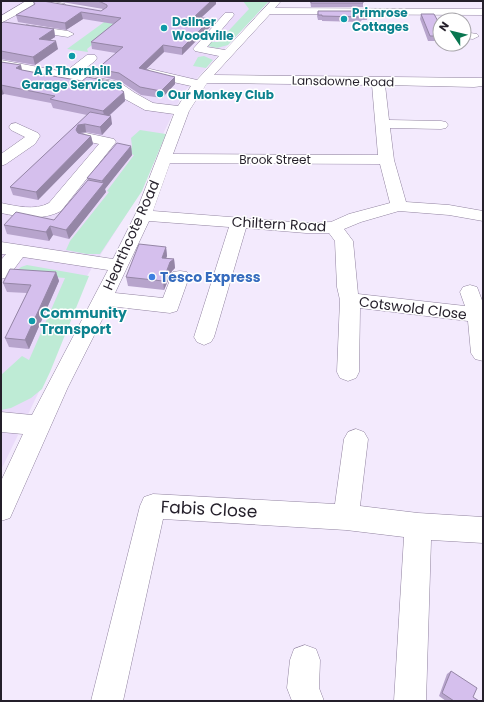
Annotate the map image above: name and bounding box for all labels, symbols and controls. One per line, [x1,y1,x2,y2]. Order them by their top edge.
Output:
place label: Primrose Cottages [352,4,409,35]
north arrow [432,12,472,52]
place label: Dellner Woodville [172,13,234,44]
marker: Primrose Cottages [339,14,349,24]
text: N [435,18,453,34]
marker: Dellner Woodville [159,23,169,33]
marker: A R Thornhill Garage Services [67,51,77,61]
place label: A R Thornhill Garage Services [22,62,123,93]
street label: Lansdowne Road [292,72,394,90]
place label: Our Monkey Club [168,86,274,103]
marker: Our Monkey Club [155,89,165,99]
street label: Brook Street [239,151,311,168]
street label: Hearthcote Road [98,177,164,293]
street label: Chiltern Road [231,212,327,236]
place label: Tesco Express [160,267,261,287]
marker: Tesco Express [147,272,157,282]
street label: Cotswold Close [358,291,468,325]
place label: Community Transport [40,303,127,339]
marker: Community Transport [27,316,37,326]
street label: Fabis Close [160,494,258,524]

